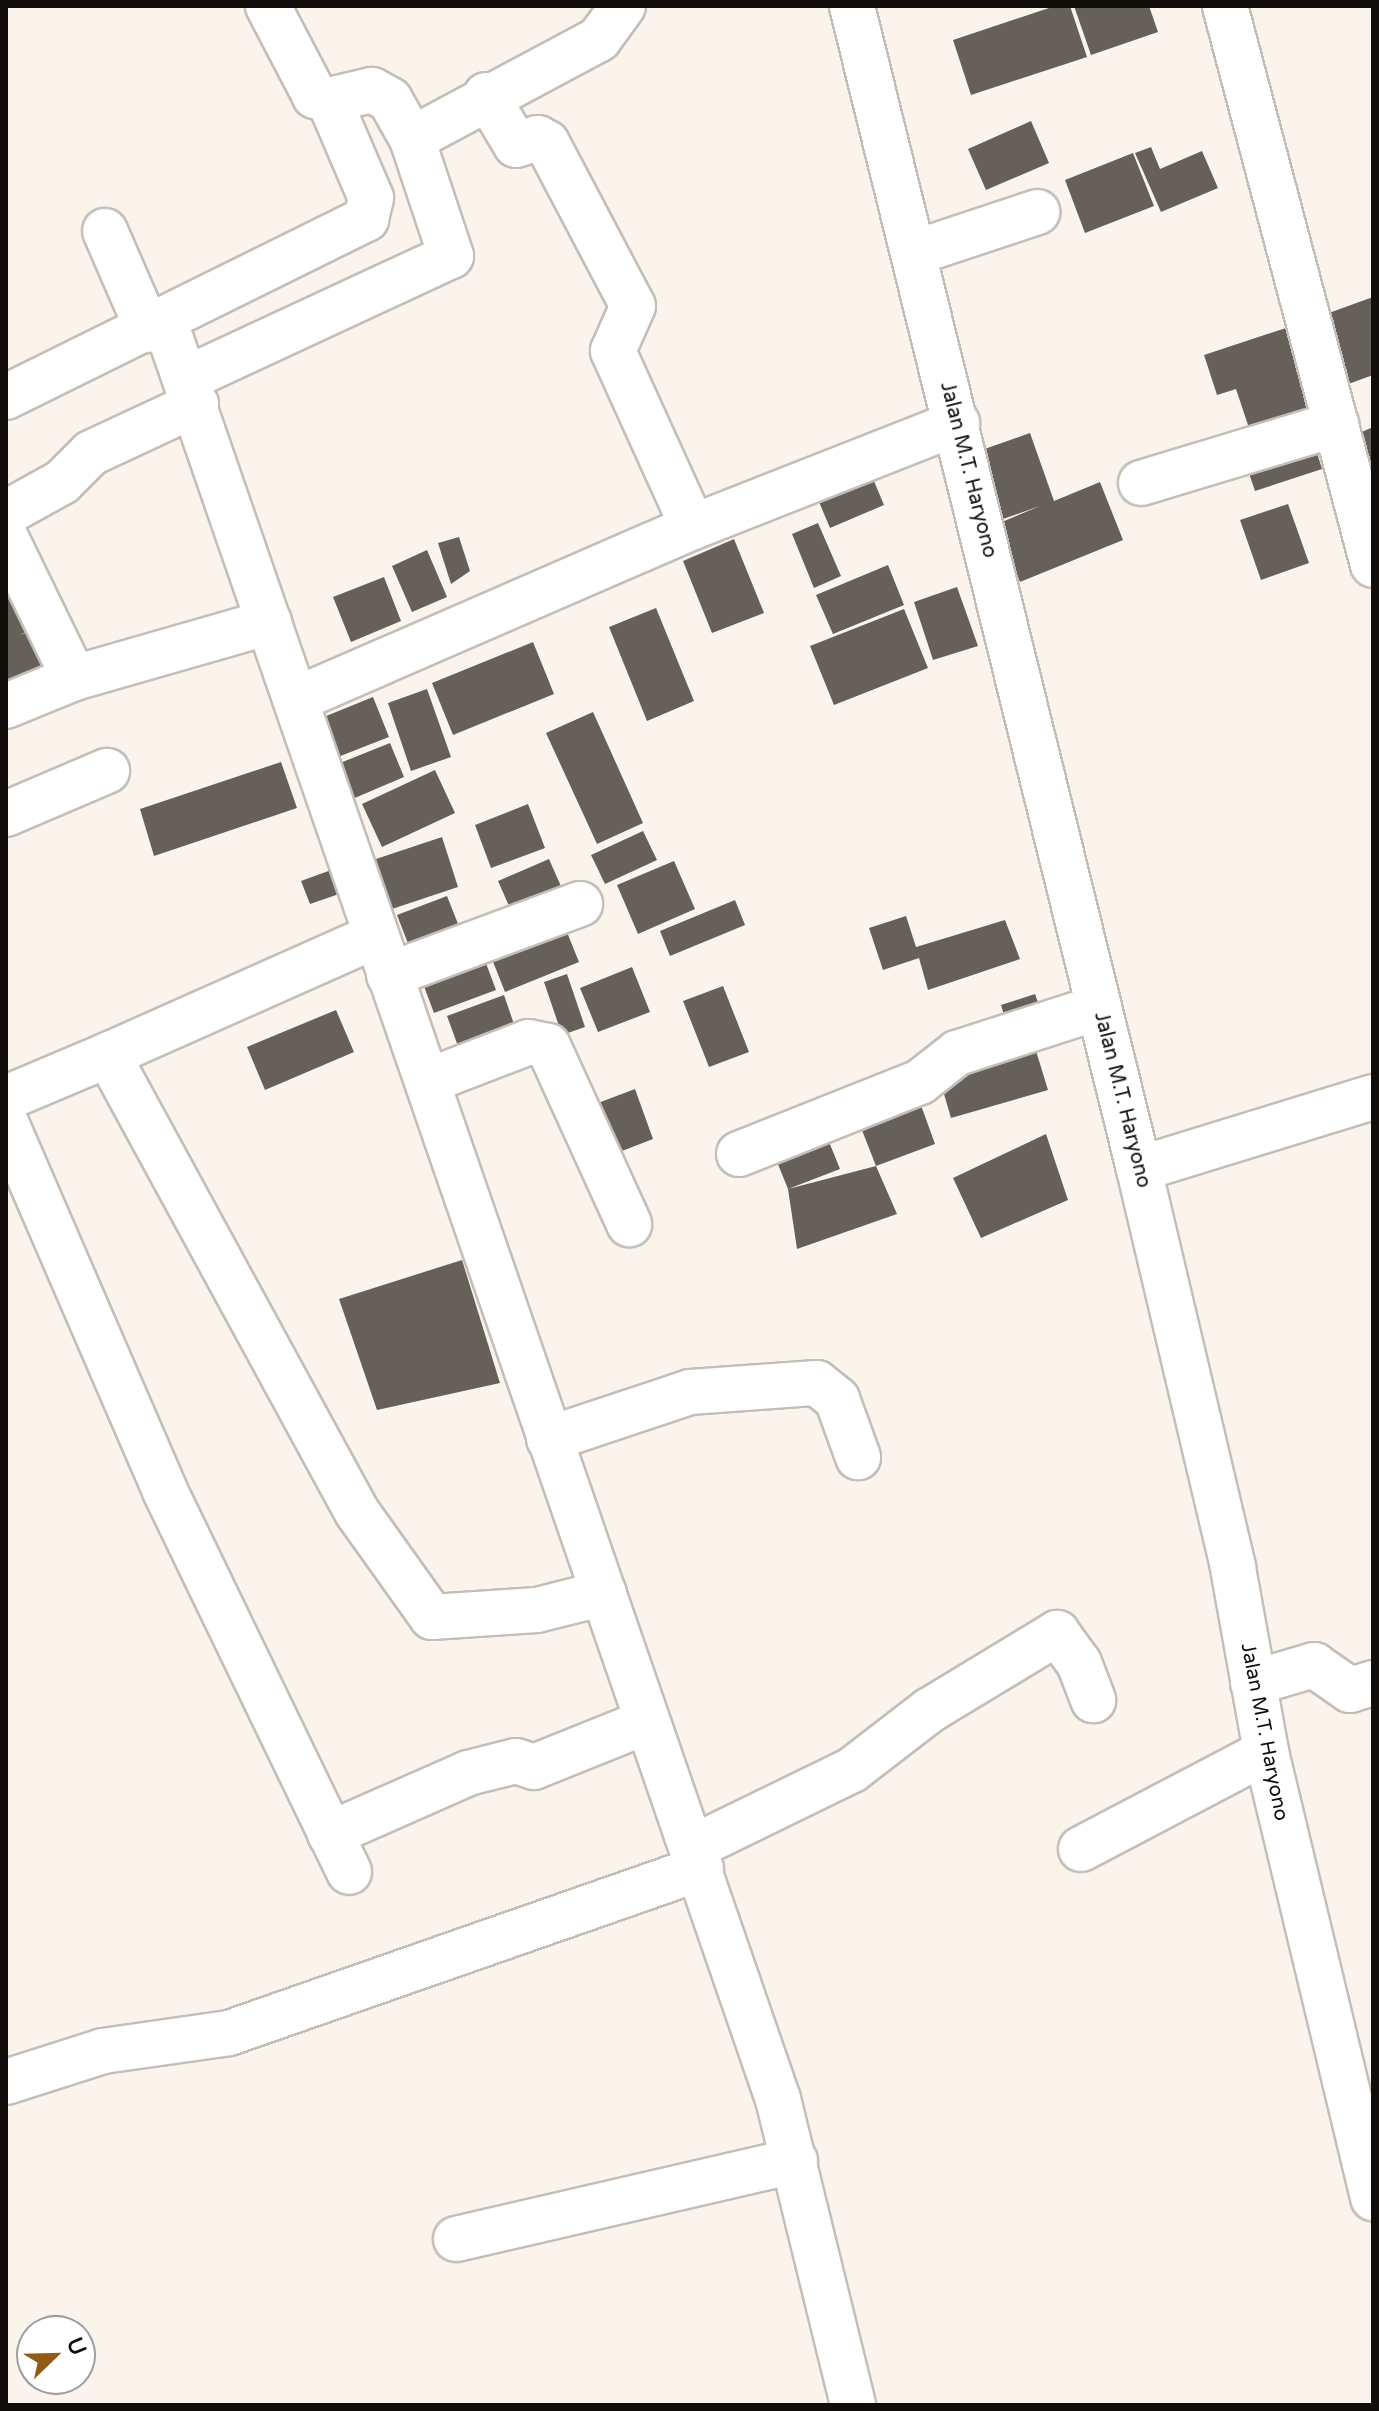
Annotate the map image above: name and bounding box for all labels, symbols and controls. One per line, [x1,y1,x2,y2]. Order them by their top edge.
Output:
street label: Jalan M.T. Haryono [935,380,1001,560]
street label: Jalan M.T. Haryono [1089,1010,1155,1190]
street label: Jalan M.T. Haryono [1235,1641,1293,1823]
north arrow [16,2315,96,2395]
text: U [61,2334,91,2359]

